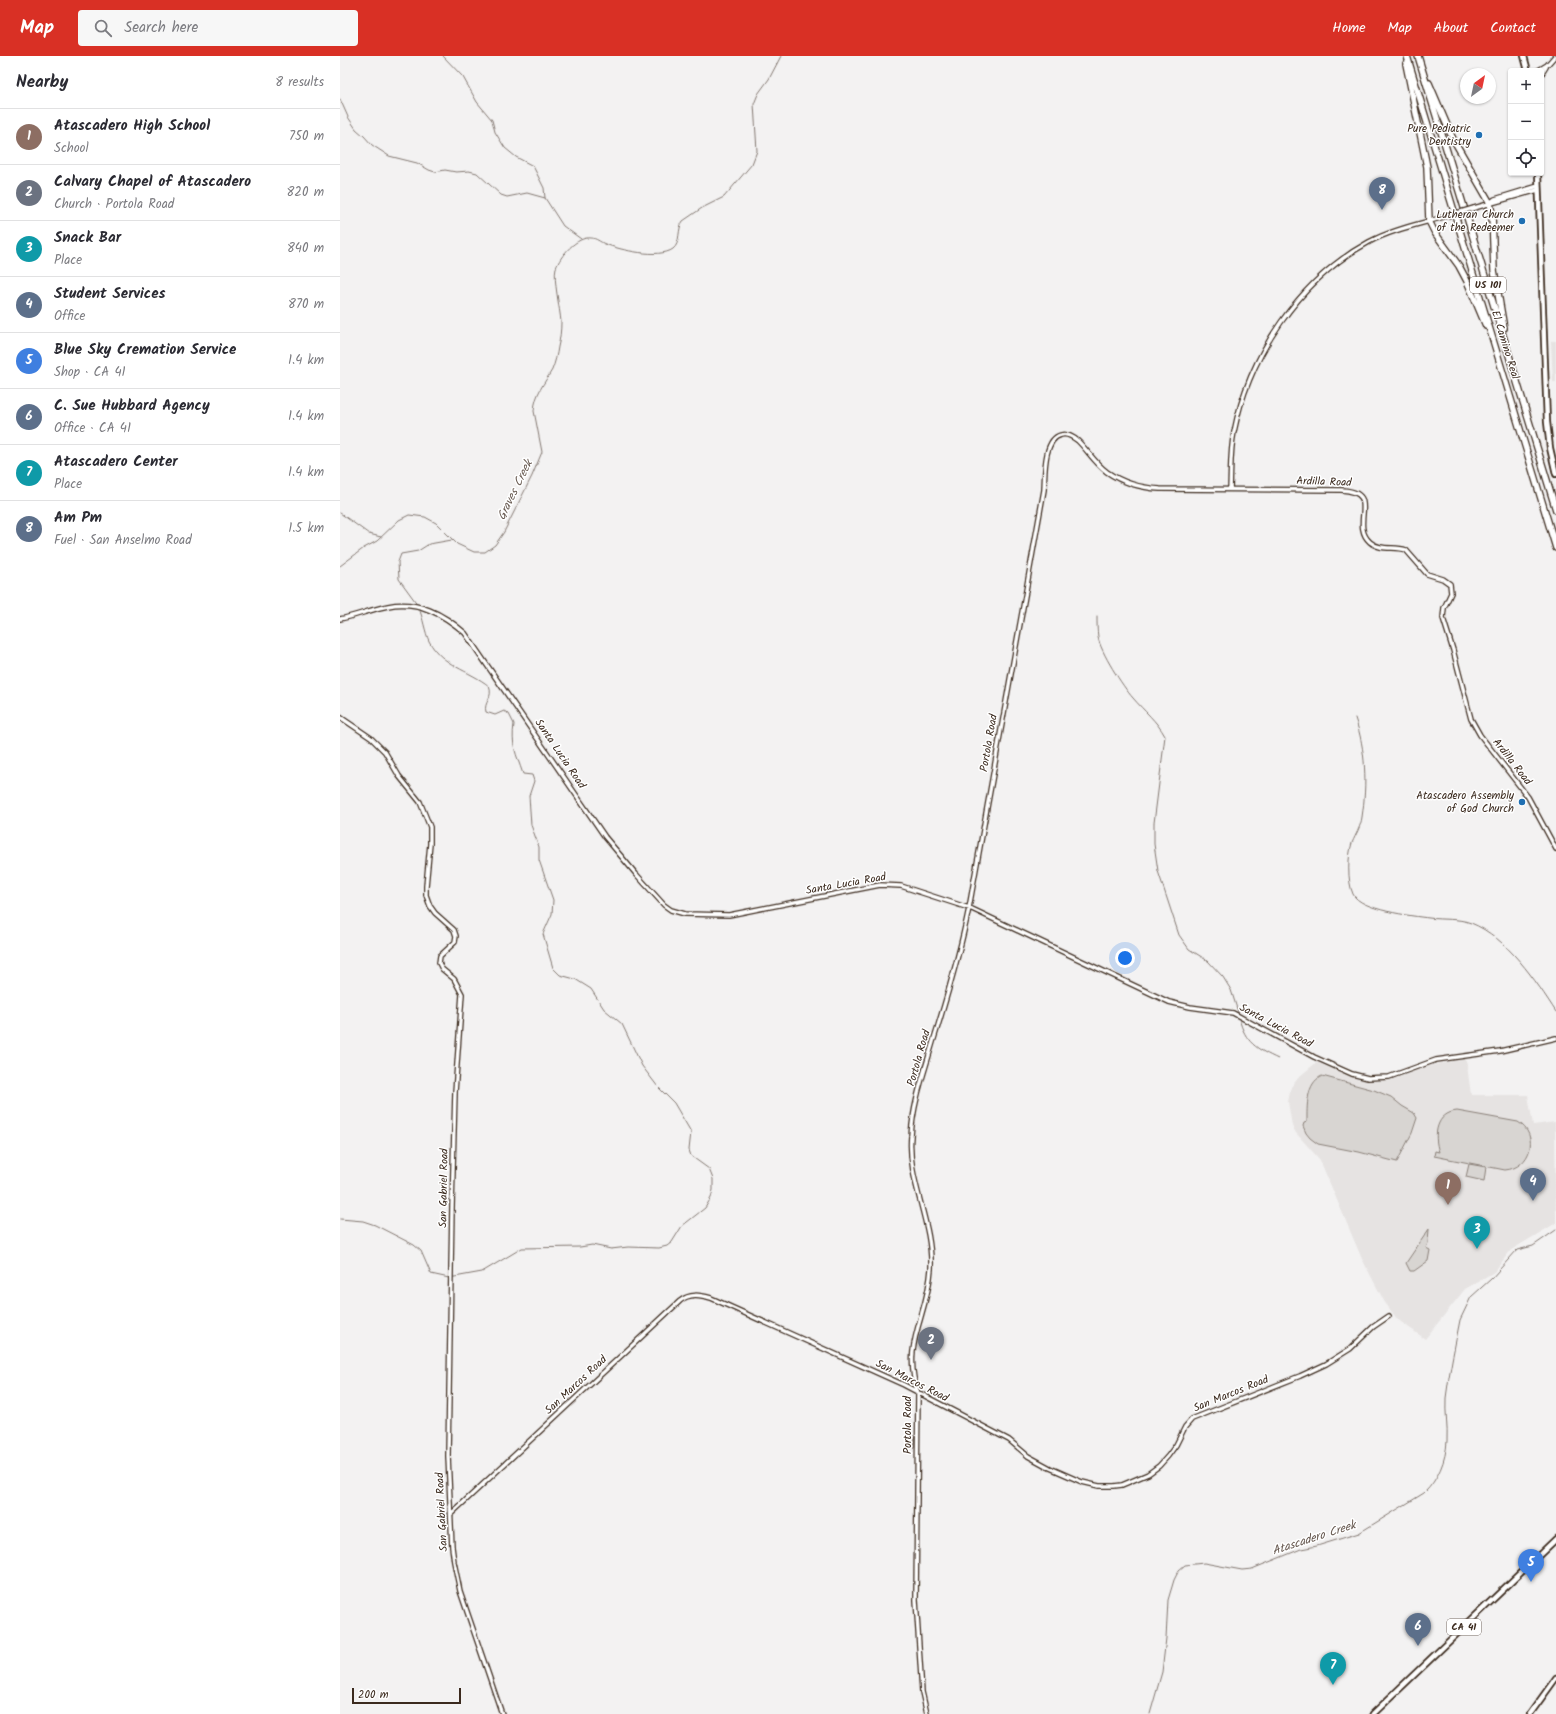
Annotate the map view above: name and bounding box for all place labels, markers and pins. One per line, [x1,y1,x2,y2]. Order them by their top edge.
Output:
place label: Pure Pediatric Dentistry [1407,120,1472,151]
marker: Pure Pediatric Dentistry [1474,130,1484,140]
pin: 8 [1369,177,1395,210]
place label: Lutheran Church of the Redeemer [1436,206,1515,237]
marker: Lutheran Church of the Redeemer [1517,216,1527,226]
place label: Atascadero Assembly of God Church [1416,787,1515,818]
marker: Atascadero Assembly of God Church [1517,797,1527,807]
pin: 4 [1520,1168,1546,1201]
pin: 1 [1435,1172,1461,1205]
pin: 3 [1464,1216,1490,1249]
pin: 2 [918,1327,944,1360]
pin: 5 [1518,1549,1544,1582]
pin: 6 [1405,1613,1431,1646]
pin: 7 [1320,1652,1346,1685]

